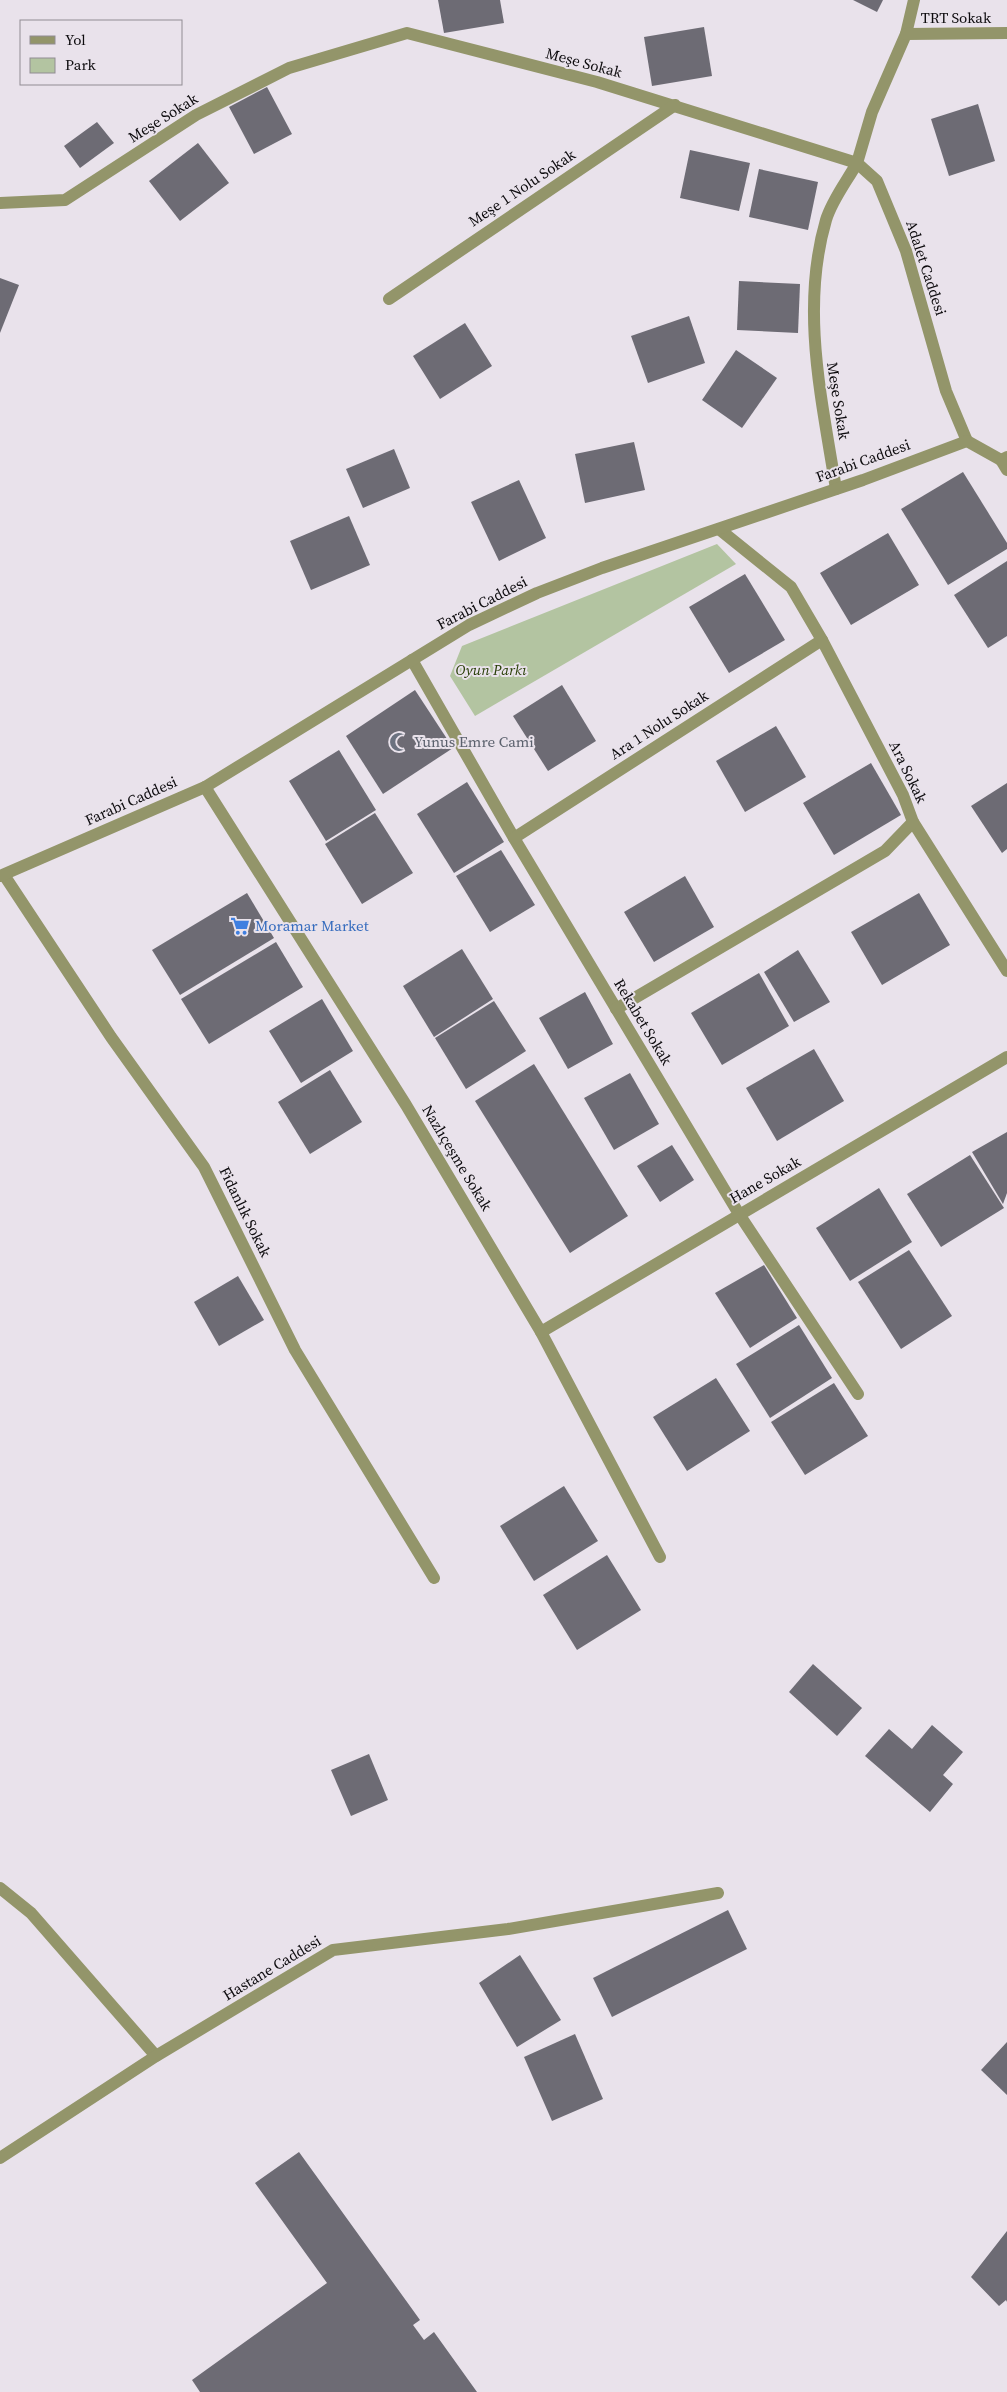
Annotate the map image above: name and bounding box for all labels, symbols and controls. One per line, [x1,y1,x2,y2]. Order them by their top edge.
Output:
street label: TRT Sokak [921,7,992,28]
legend [20,20,182,85]
text: Yol [65,29,86,50]
street label: Meşe Sokak [544,42,625,83]
text: Park [65,54,97,75]
street label: Meşe Sokak [124,87,202,147]
street label: Meşe 1 Nolu Sokak [464,144,580,231]
street label: Adalet Caddesi [901,218,952,318]
street label: Meşe Sokak [822,361,855,442]
street label: Farabi Caddesi [813,434,913,487]
street label: Farabi Caddesi [433,571,531,634]
park label: Oyun Parkı [456,659,527,680]
street label: Ara 1 Nolu Sokak [605,684,713,764]
mosque icon: Yunus Emre Cami [388,731,410,753]
place label: Yunus Emre Cami [414,731,534,752]
street label: Ara Sokak [884,737,933,807]
street label: Farabi Caddesi [81,771,180,830]
supermarket icon: Moramar Market [229,915,251,937]
place label: Moramar Market [255,915,369,936]
street label: Rekabet Sokak [609,975,678,1070]
street label: Nazlıçeşme Sokak [417,1101,498,1215]
street label: Hane Sokak [725,1150,805,1208]
street label: Fidanlık Sokak [214,1163,277,1261]
street label: Hastane Caddesi [219,1930,325,2005]

